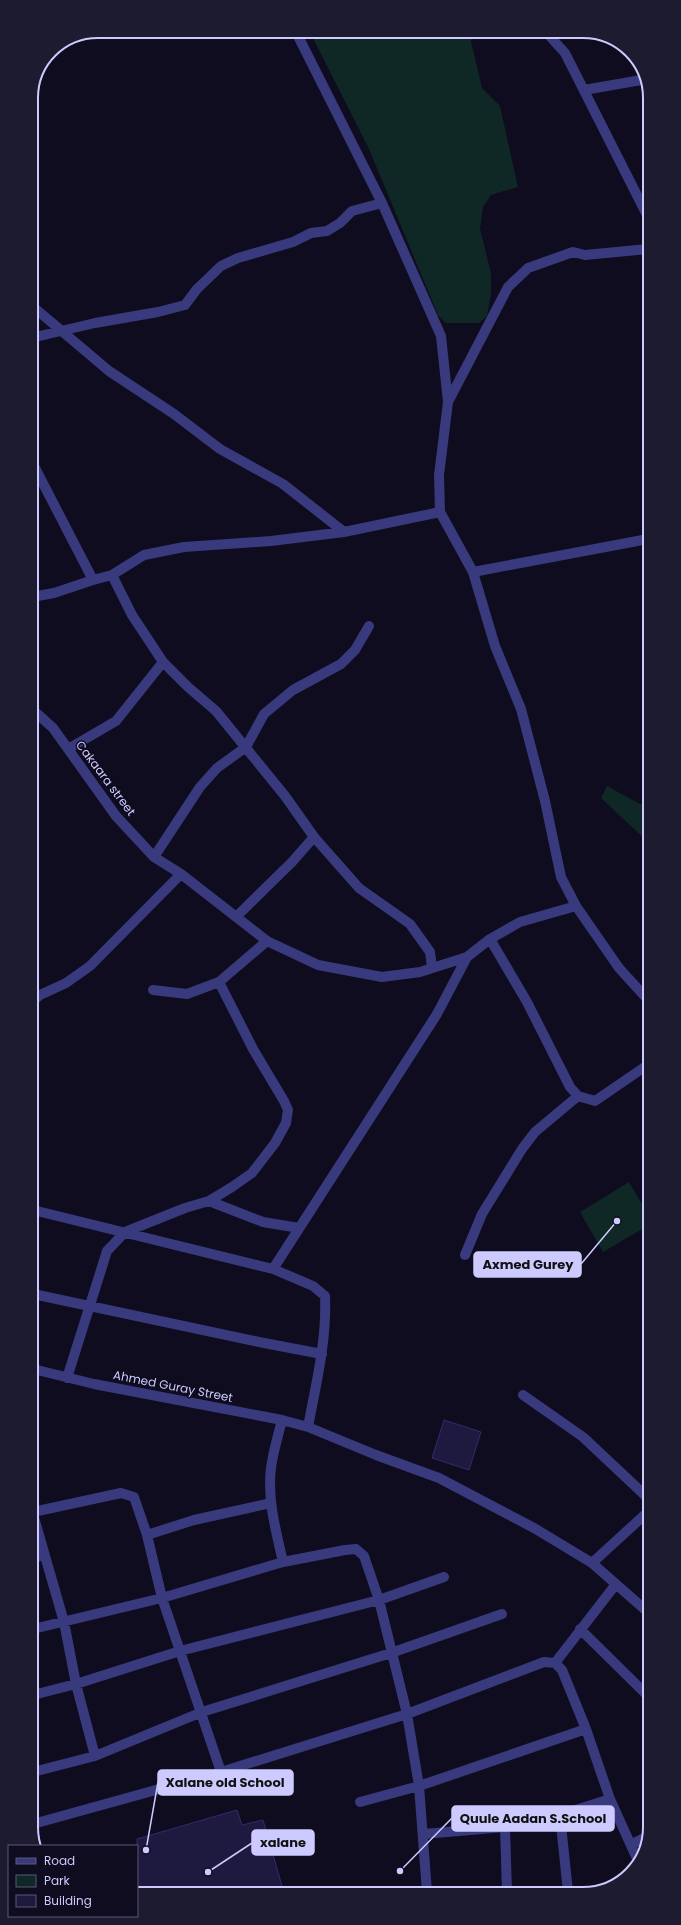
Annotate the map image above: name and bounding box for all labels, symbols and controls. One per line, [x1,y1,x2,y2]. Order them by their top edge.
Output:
street label: Cakaara street [72,737,140,819]
callout: Axmed Gurey [474,1252,581,1277]
text: Axmed Gurey [482,1255,574,1274]
street label: Ahmed Guray Street [112,1366,234,1406]
callout: Xalane old School [158,1770,293,1795]
text: Xalane old School [165,1773,285,1792]
callout: Quule Aadan S.School [452,1806,614,1831]
text: Quule Aadan S.School [460,1809,606,1828]
callout: xalane [252,1830,314,1855]
text: xalane [260,1833,306,1852]
legend [8,1845,138,1917]
text: Road [44,1852,75,1869]
text: Park [44,1872,71,1889]
text: Building [44,1892,92,1909]

